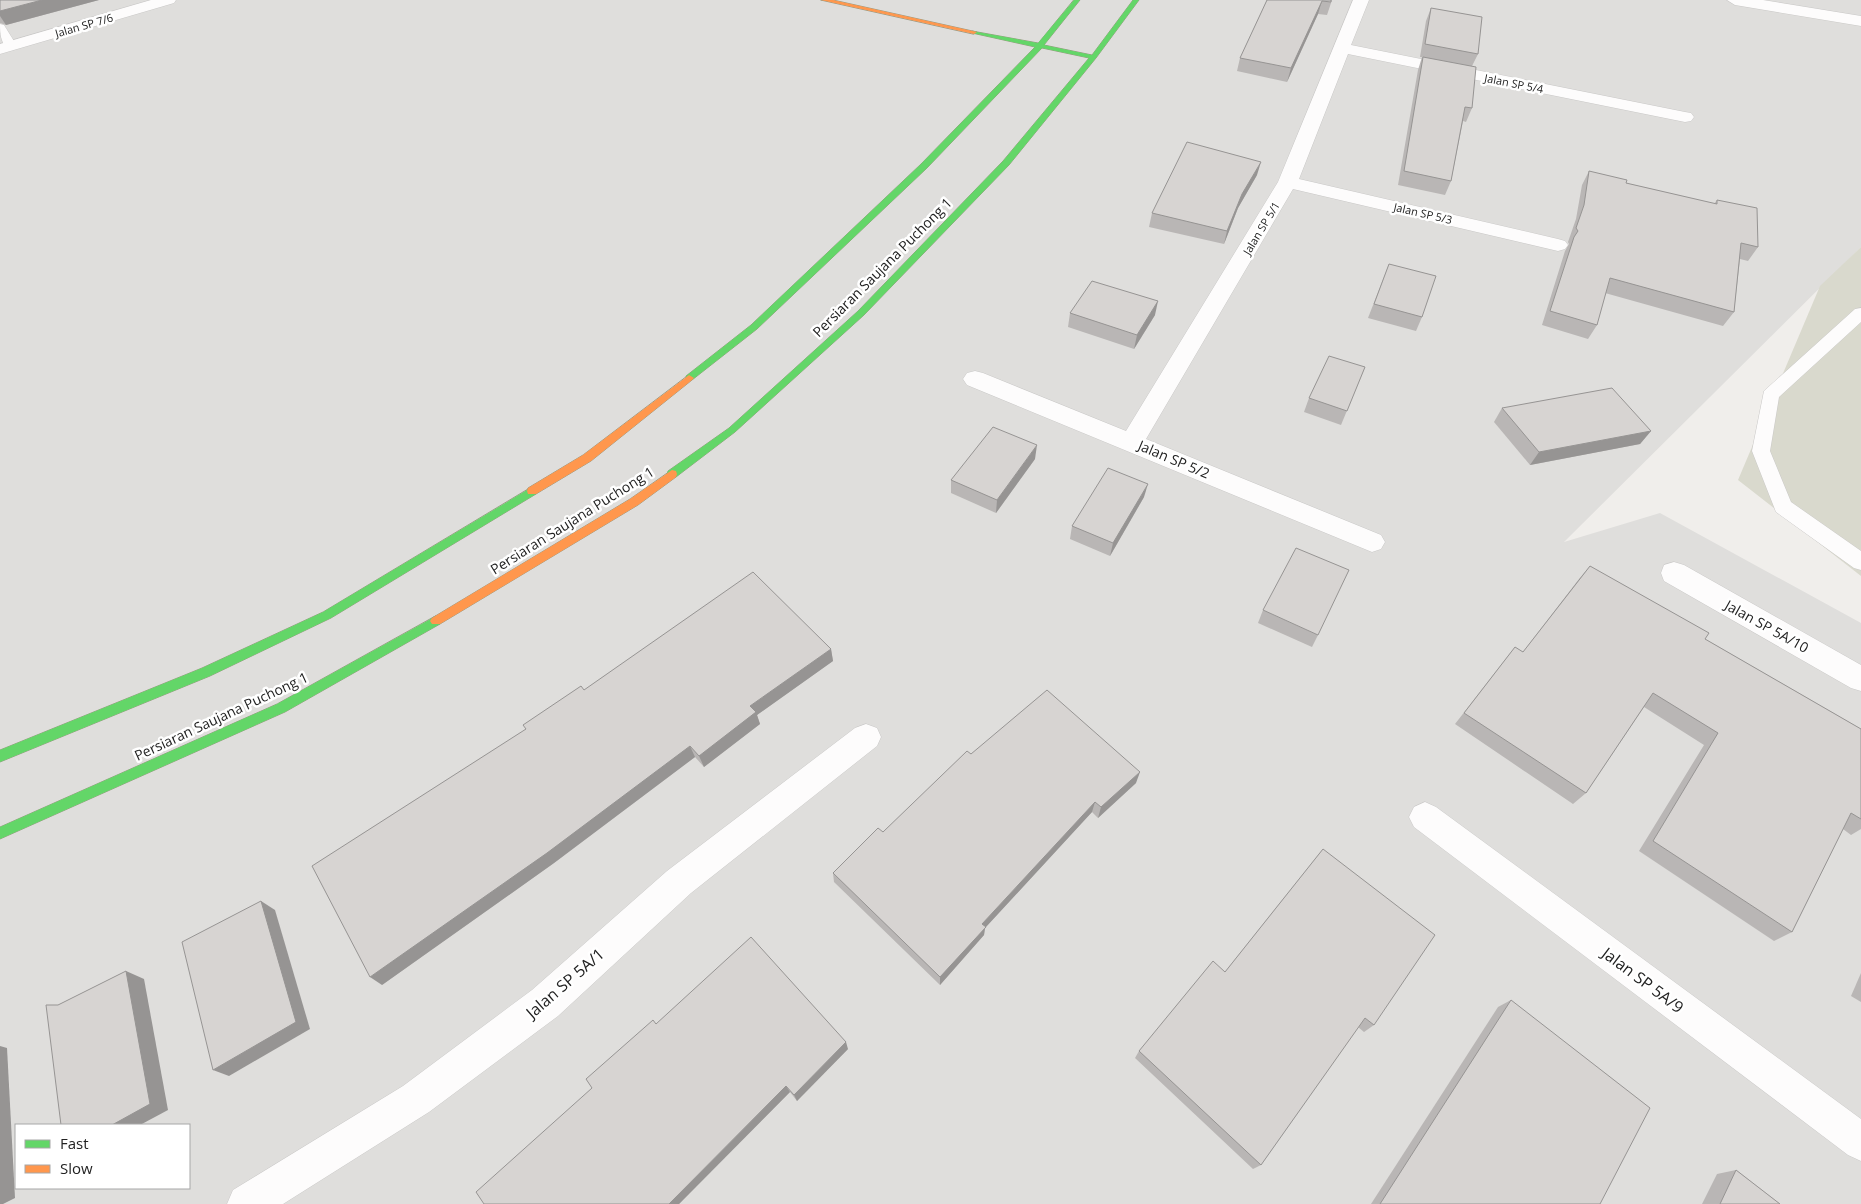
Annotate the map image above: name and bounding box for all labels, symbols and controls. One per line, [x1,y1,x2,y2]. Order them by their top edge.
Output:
street label: Jalan SP 7/6 [52,10,115,41]
street label: Jalan SP 5/4 [1482,70,1545,96]
street label: Persiaran Saujana Puchong 1 [808,193,956,341]
street label: Jalan SP 5/1 [1239,199,1283,258]
street label: Jalan SP 5/3 [1391,199,1454,227]
street label: Jalan SP 5/2 [1133,435,1213,483]
street label: Persiaran Saujana Puchong 1 [487,462,657,578]
street label: Jalan SP 5A/10 [1720,594,1812,657]
street label: Persiaran Saujana Puchong 1 [131,667,311,765]
street label: Jalan SP 5A/9 [1596,941,1688,1018]
street label: Jalan SP 5A/1 [520,943,609,1024]
legend [15,1124,190,1189]
text: Fast [60,1133,89,1153]
text: Slow [60,1158,93,1178]

